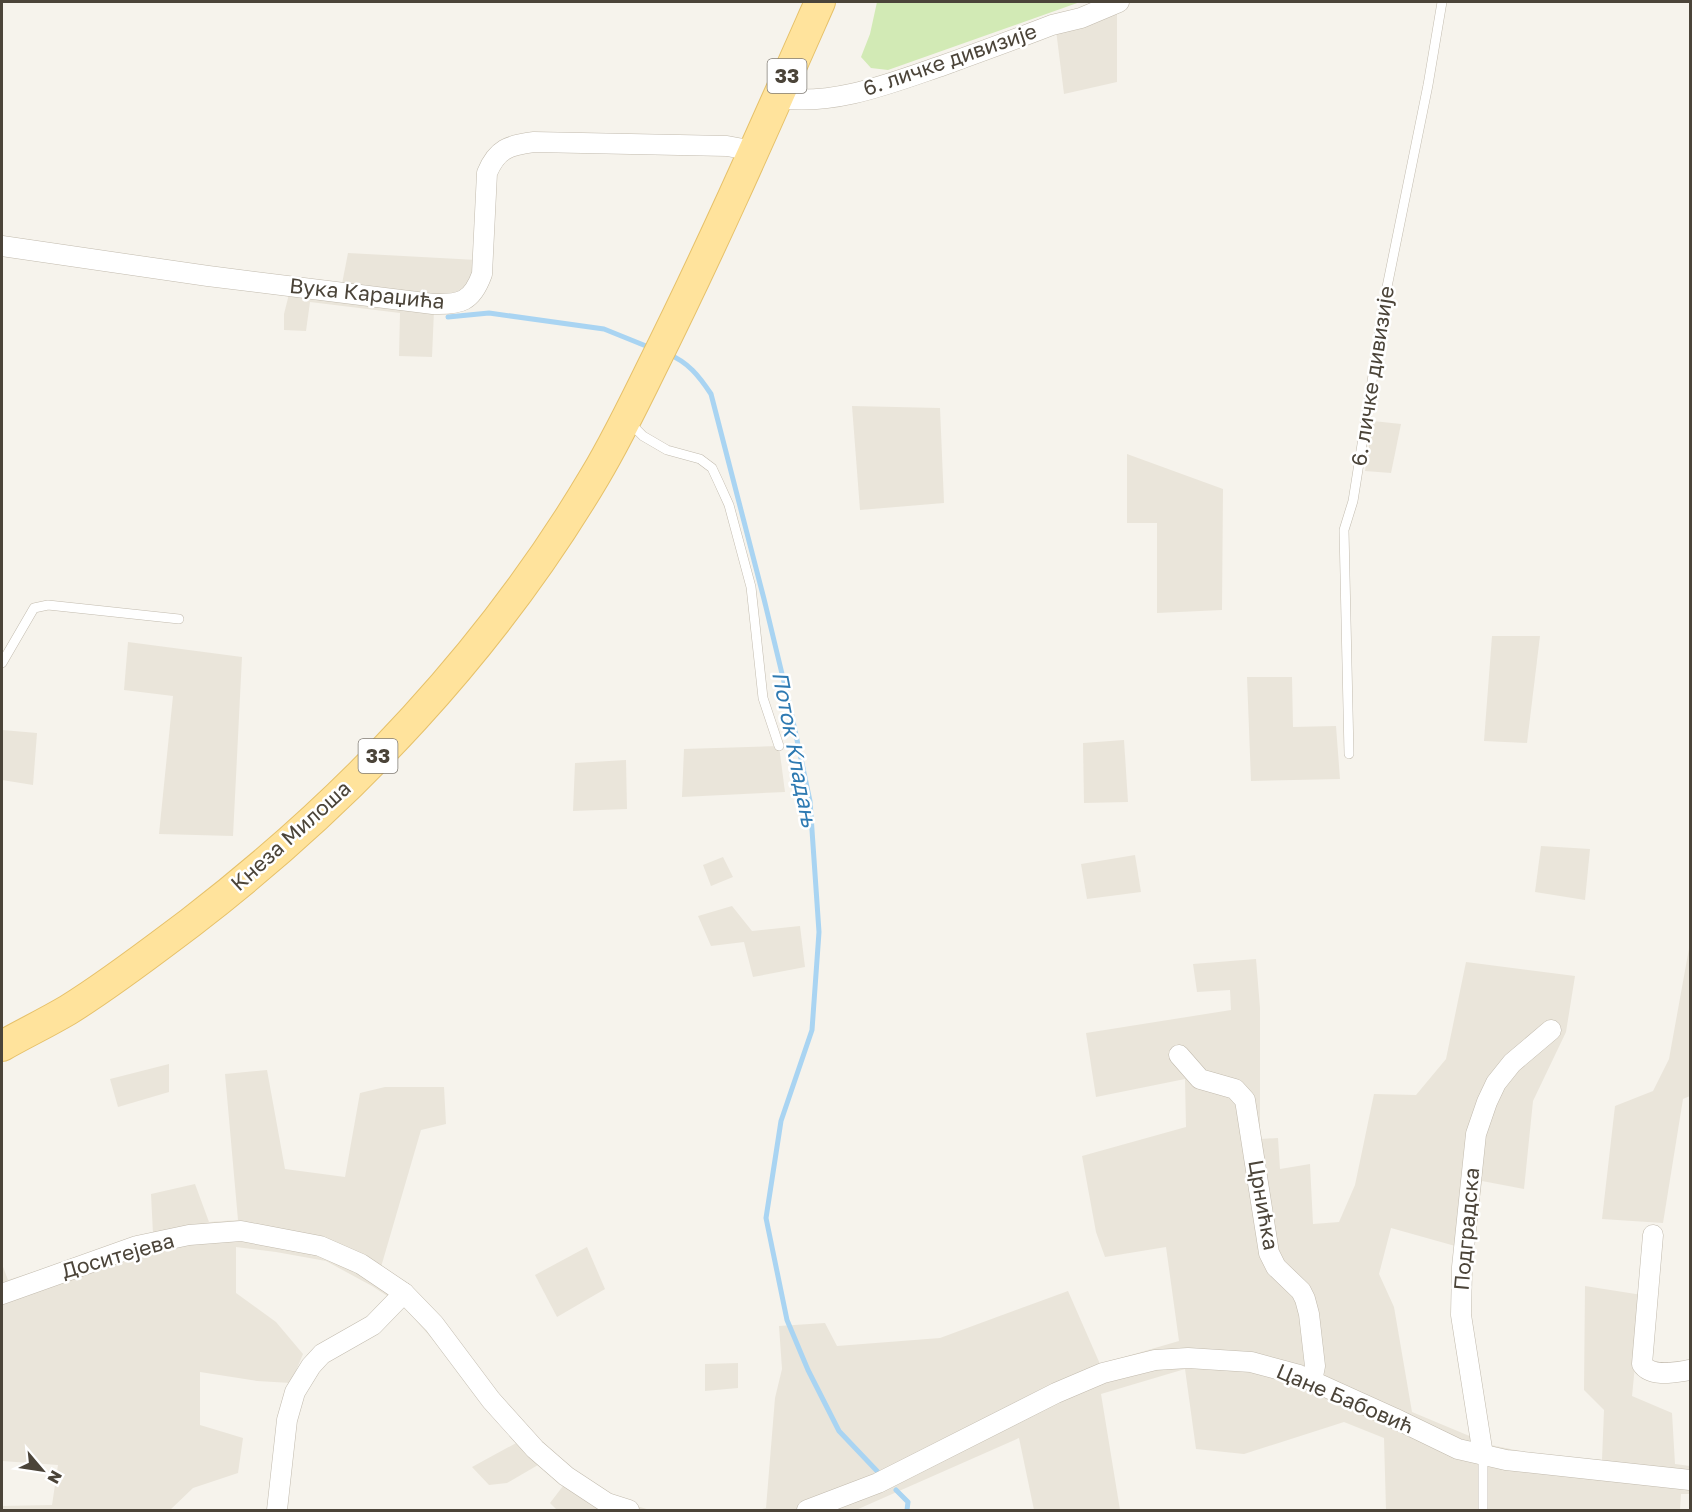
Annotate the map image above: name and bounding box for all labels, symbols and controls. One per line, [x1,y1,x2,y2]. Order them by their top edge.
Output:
street label: 6. личке дивизије [859,17,1040,101]
road number: 33 [768,59,806,93]
street label: Вука Караџића [288,272,446,314]
street label: 6. личке дивизије [1345,284,1399,468]
water label: Поток Кладањ [767,669,824,830]
road number: 33 [358,739,398,773]
street label: Кнеза Милоша [225,775,356,896]
street label: Црнићка [1243,1158,1285,1252]
street label: Подградска [1448,1166,1484,1291]
street label: Доситејева [58,1227,177,1283]
street label: Цане Бабовић [1273,1357,1418,1439]
north arrow [12,1440,72,1500]
text: N [43,1467,67,1487]

